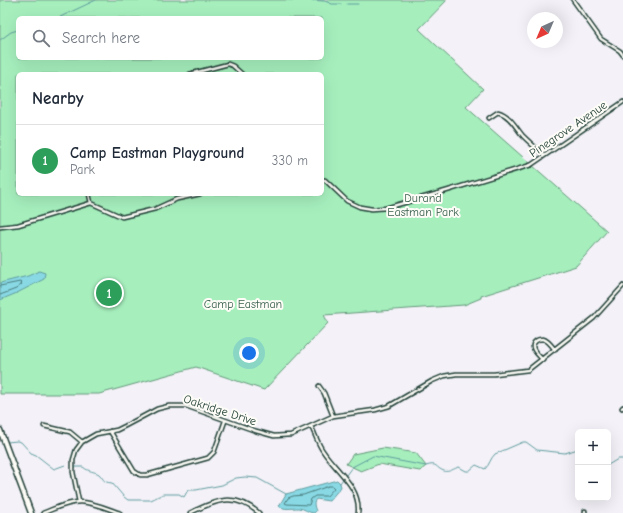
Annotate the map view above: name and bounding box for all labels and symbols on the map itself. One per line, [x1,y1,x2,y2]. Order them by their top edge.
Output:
north arrow [527,12,563,48]
street label: Pinegrove Avenue [527,98,609,160]
park label: Durand Eastman Park [387,191,459,219]
pin: 1 [96,278,122,308]
park label: Camp Eastman [204,297,282,311]
your location [239,343,259,363]
street label: Oakridge Drive [182,392,258,428]

